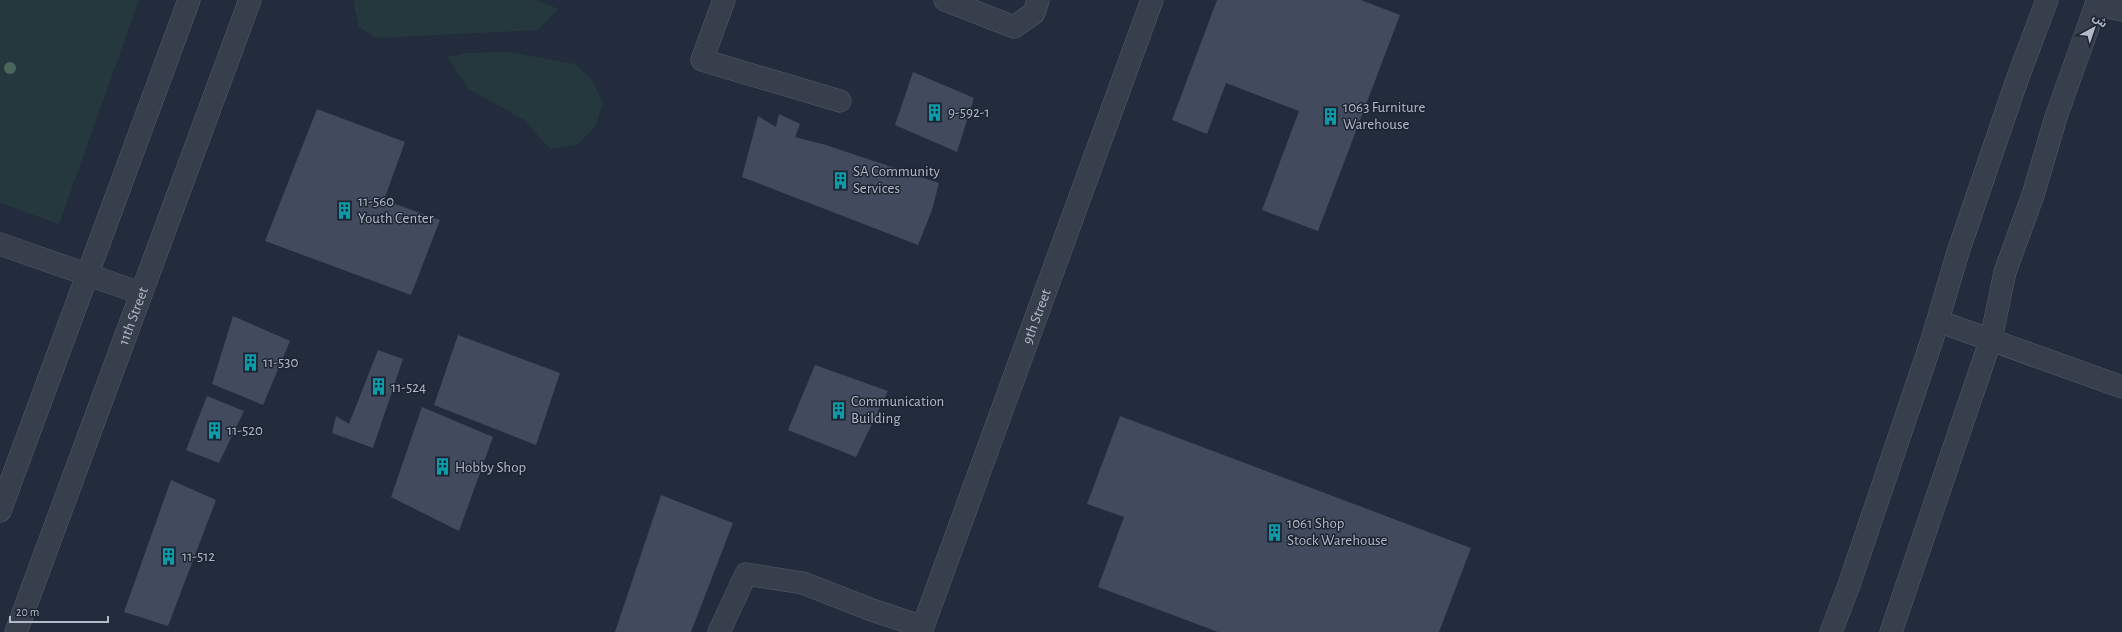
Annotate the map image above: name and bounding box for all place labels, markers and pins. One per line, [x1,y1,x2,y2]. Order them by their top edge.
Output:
place label: 1063 Furniture Warehouse [1343,100,1425,132]
building icon: 9-592-1 [925,102,945,122]
place label: 9-592-1 [948,105,990,120]
building icon: 1063 Furniture Warehouse [1320,106,1340,126]
place label: SA Community Services [853,164,940,196]
building icon: SA Community Services [830,170,850,190]
place label: 11-560 Youth Center [358,194,434,226]
building icon: 11-560 Youth Center [335,200,355,220]
building icon: 11-530 [240,352,260,372]
place label: 11-530 [263,355,298,370]
building icon: 11-524 [368,377,388,397]
place label: 11-524 [391,380,426,395]
place label: Communication Building [851,394,944,426]
building icon: Communication Building [828,400,848,420]
building icon: 11-520 [204,420,224,440]
place label: 11-520 [227,423,263,438]
building icon: Hobby Shop [432,457,452,477]
place label: Hobby Shop [455,460,526,475]
place label: 1061 Shop Stock Warehouse [1287,516,1388,548]
building icon: 1061 Shop Stock Warehouse [1264,522,1284,542]
building icon: 11-512 [159,546,179,566]
place label: 11-512 [182,549,215,564]

